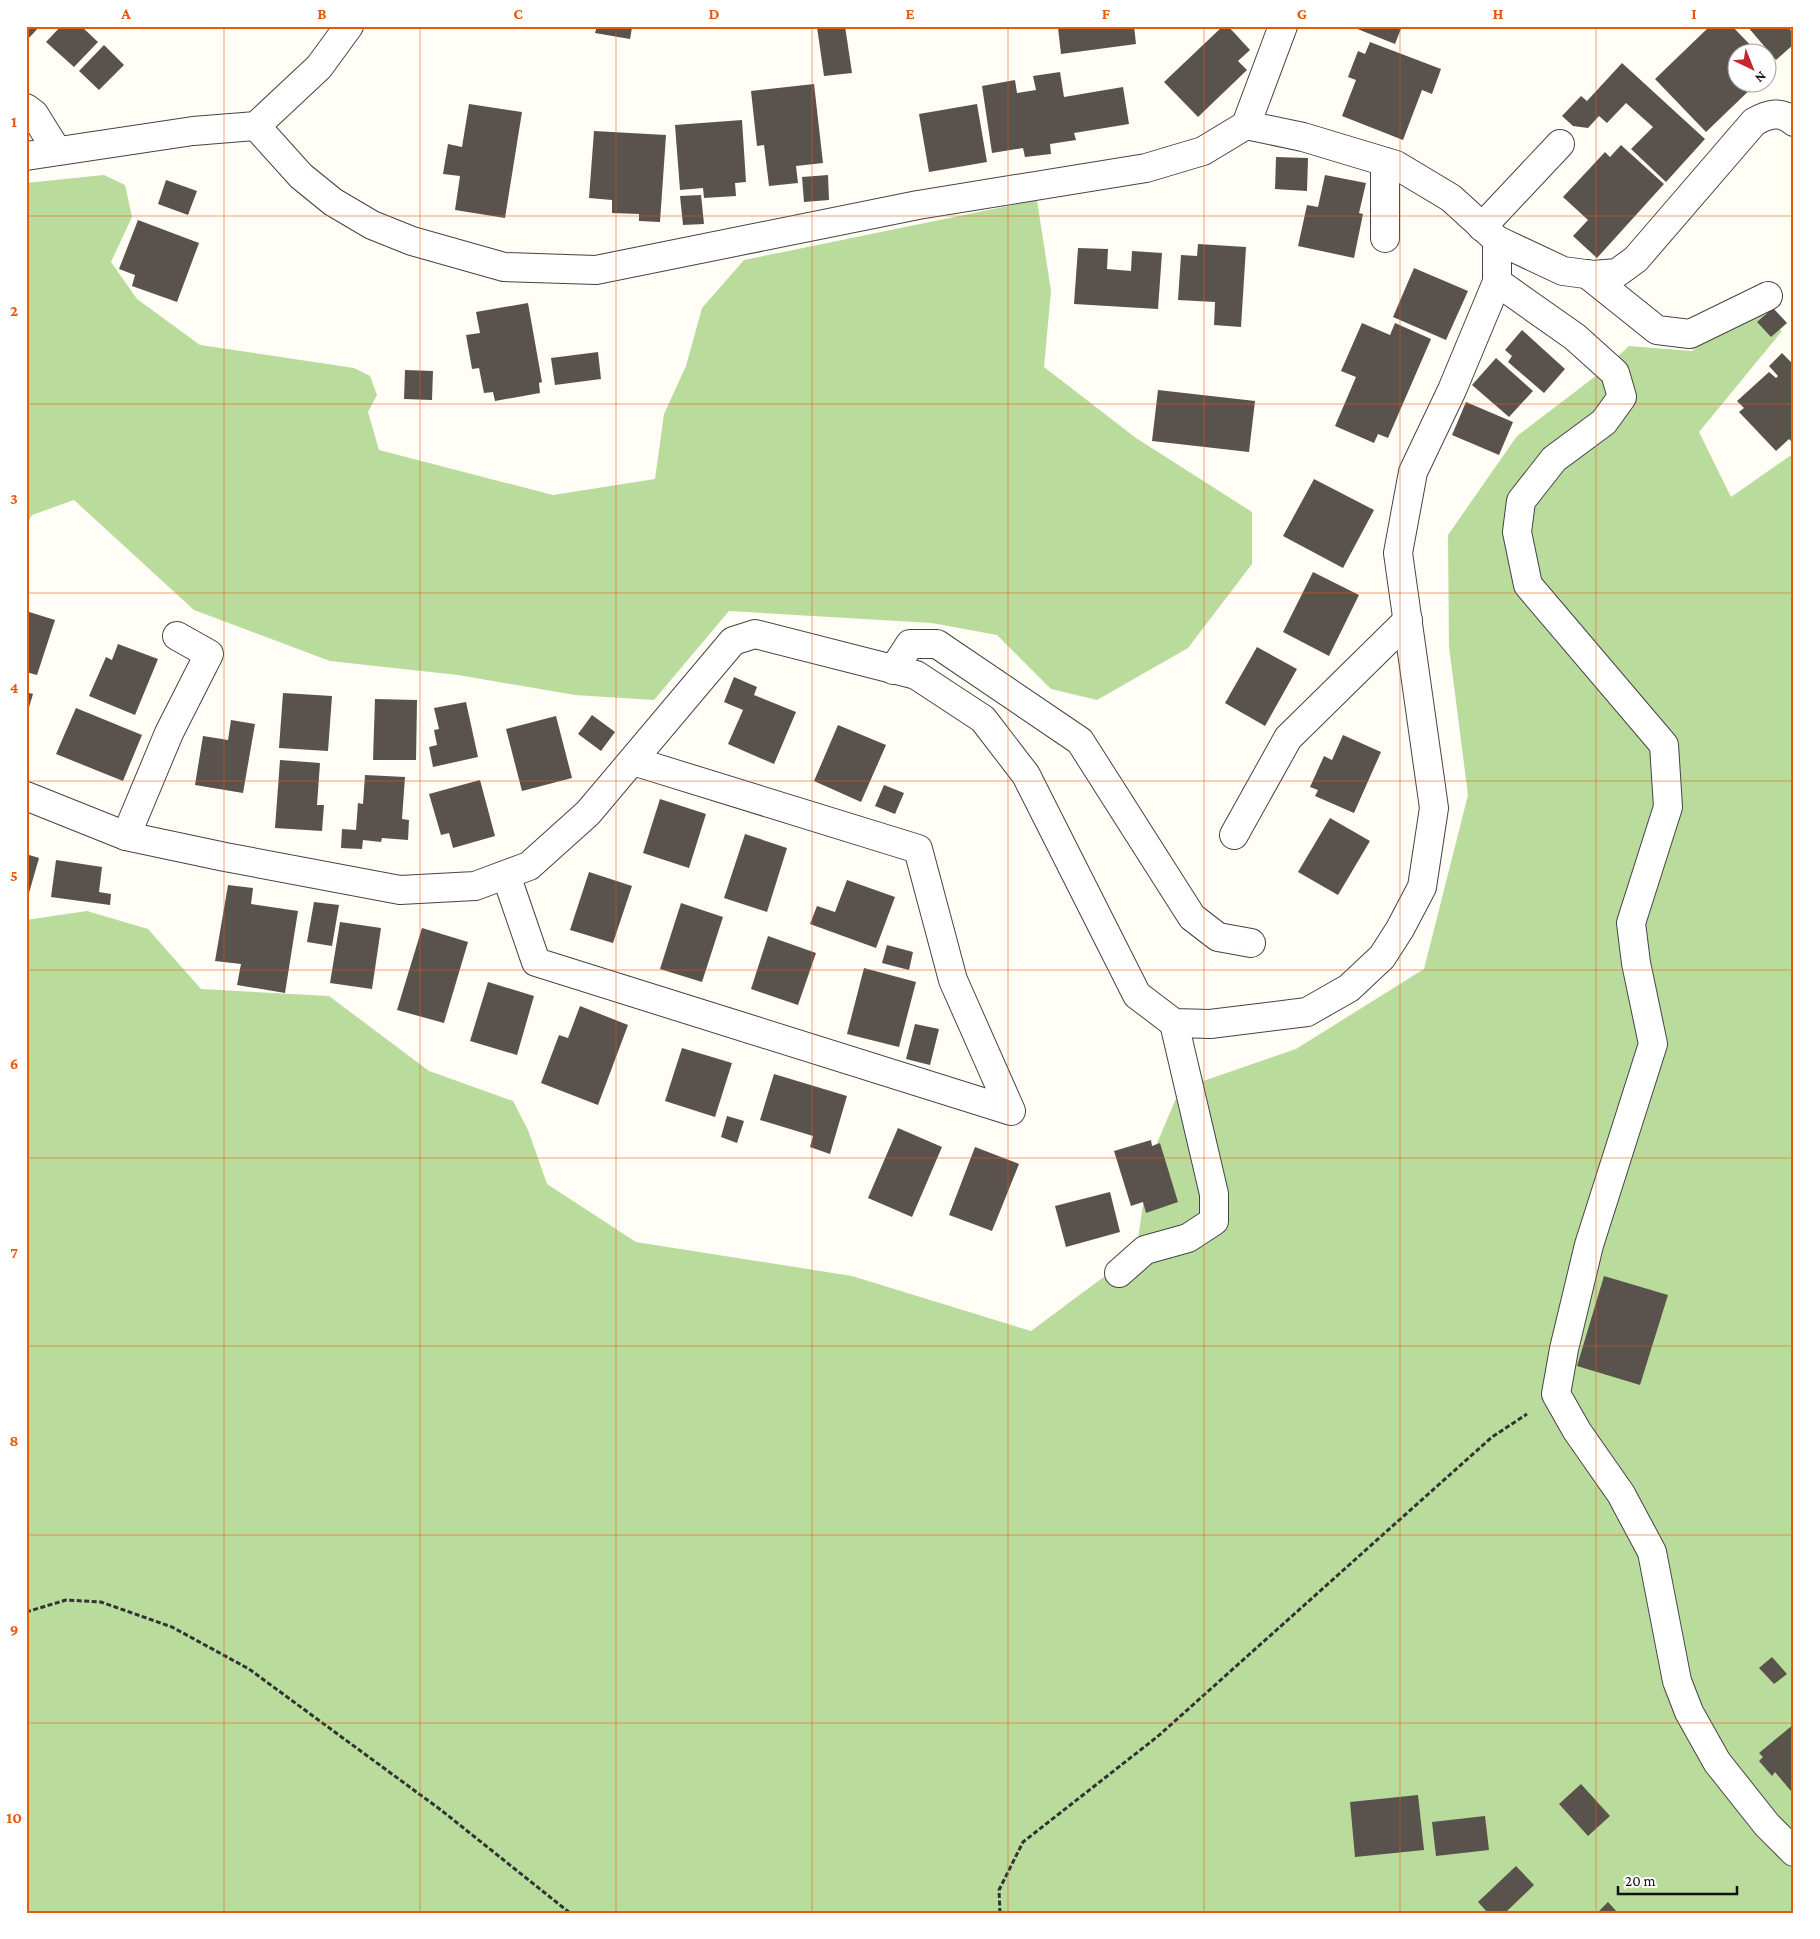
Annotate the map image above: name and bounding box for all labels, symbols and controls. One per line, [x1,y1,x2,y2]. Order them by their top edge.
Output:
text: A [120,5,131,22]
text: B [317,5,327,22]
text: C [513,5,523,22]
text: D [708,5,720,22]
text: E [905,5,915,22]
text: F [1102,5,1111,22]
text: G [1297,5,1307,22]
text: H [1493,5,1504,22]
text: I [1691,5,1697,22]
north arrow [1728,42,1778,92]
text: N [1752,68,1770,87]
text: 1 [11,113,17,130]
text: 2 [10,302,18,319]
text: 3 [10,490,18,507]
text: 4 [10,679,19,696]
text: 5 [10,867,18,884]
text: 6 [10,1055,18,1072]
text: 7 [10,1244,18,1261]
text: 8 [9,1432,19,1449]
text: 9 [10,1621,18,1638]
text: 10 [6,1809,22,1826]
scale bar [1618,1864,1736,1896]
text: 20 m [1625,1873,1656,1889]

